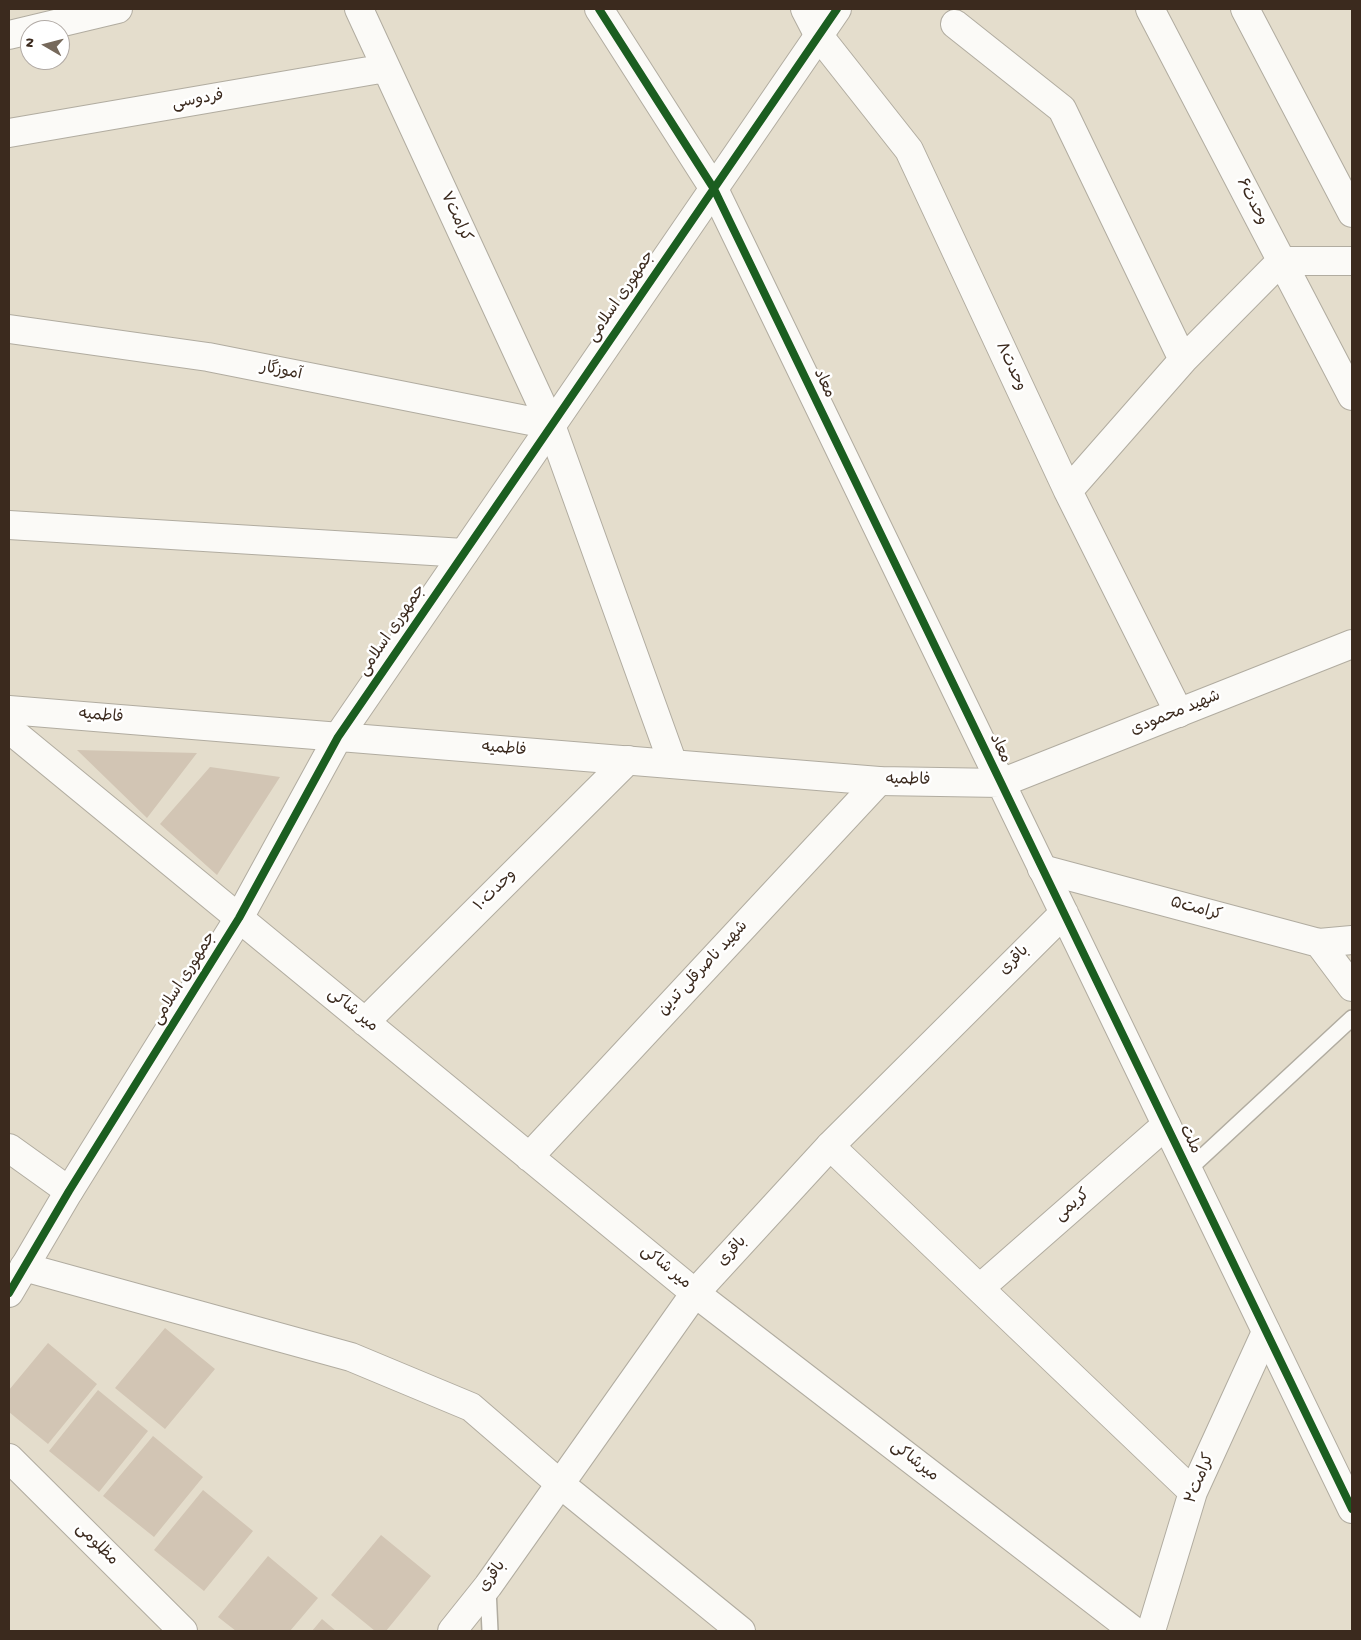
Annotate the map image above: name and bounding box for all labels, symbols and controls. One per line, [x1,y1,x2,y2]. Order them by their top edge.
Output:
north arrow [20,20,70,70]
text: N [22,37,40,49]
street label: فردوسی [171,87,225,115]
street label: وحدت۶ [1231,175,1271,229]
street label: کرامت۷ [435,189,475,245]
street label: جمهوری اسلامی [584,248,660,346]
street label: وحدت۸ [990,339,1030,395]
street label: آموزگار [259,359,303,385]
street label: معاد [808,366,838,402]
street label: جمهوری اسلامی [355,582,431,680]
street label: شهید محمودی [1128,687,1224,741]
street label: فاطمیه [78,705,124,729]
street label: معاد [984,731,1014,767]
street label: فاطمیه [481,738,527,762]
street label: فاطمیه [886,771,930,791]
street label: وحدت۱۰ [471,866,521,916]
street label: کرامت۵ [1168,894,1224,926]
street label: شهید ناصرقلی تدین [655,917,753,1021]
street label: جمهوری اسلامی [149,929,221,1029]
street label: باقری [996,942,1034,980]
street label: میر شاکی [323,985,381,1037]
street label: ملت [1174,1123,1204,1157]
street label: کریمی [1052,1186,1094,1226]
street label: باقری [714,1233,752,1271]
street label: میر شاکی [636,1242,694,1294]
street label: میرشاکی [886,1437,942,1487]
street label: کرامت۲ [1182,1451,1220,1507]
street label: مظلومی [71,1520,121,1570]
street label: باقری [475,1557,511,1597]

